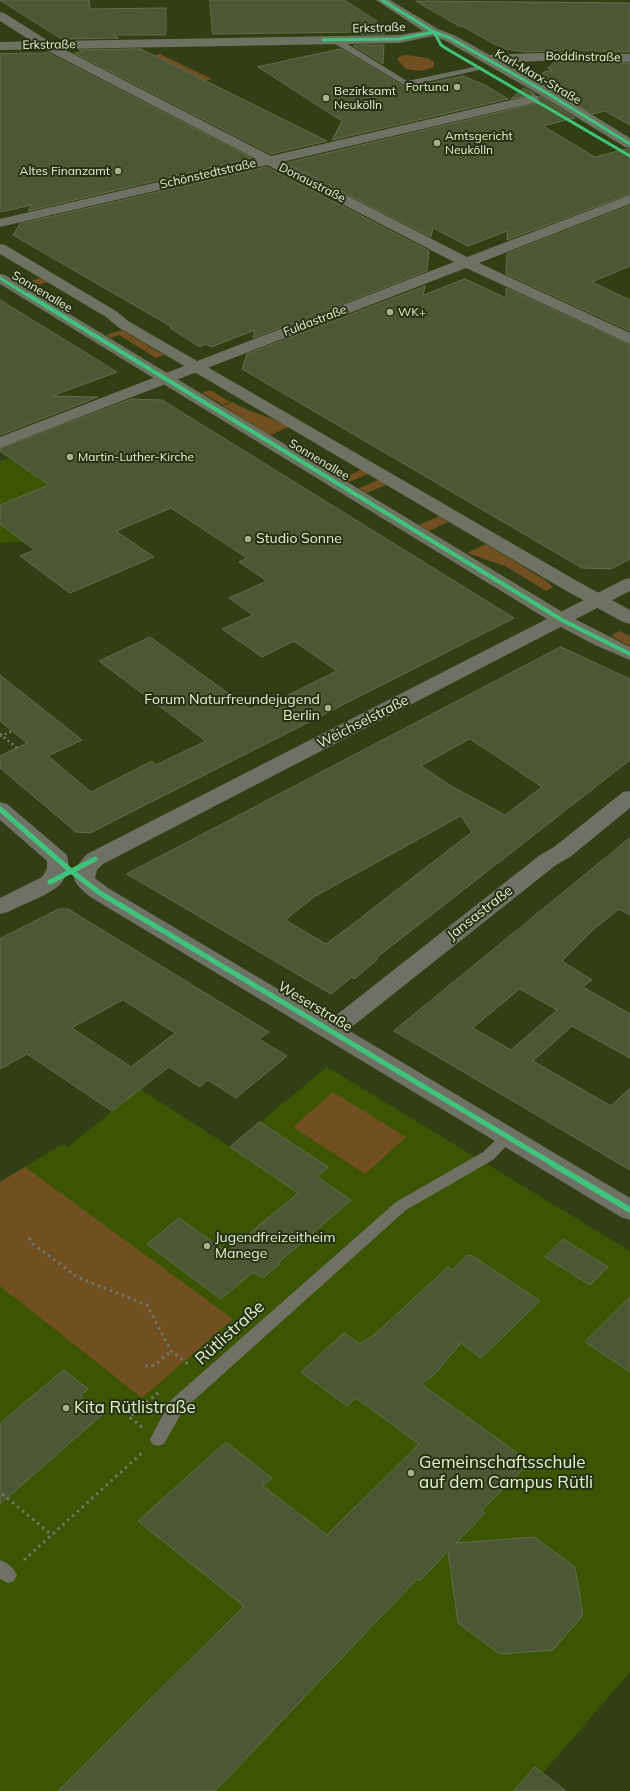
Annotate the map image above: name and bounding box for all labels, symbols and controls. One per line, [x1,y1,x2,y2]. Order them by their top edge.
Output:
street label: Erkstraße [352,20,406,36]
street label: Erkstraße [22,37,76,53]
street label: Karl-Marx-Straße [492,46,584,108]
street label: Boddinstraße [545,49,621,65]
place label: Fortuna [406,80,449,94]
marker: Fortuna [452,82,462,92]
place label: Bezirksamt Neukölln [334,84,396,112]
marker: Bezirksamt Neukölln [321,93,331,103]
place label: Amtsgericht Neukölln [445,129,513,157]
marker: Amtsgericht Neukölln [432,138,442,148]
street label: Schönstedtstraße [159,156,257,192]
street label: Donaustraße [276,160,348,206]
place label: Altes Finanzamt [20,164,110,178]
marker: Altes Finanzamt [113,166,123,176]
street label: Sonnenallee [9,268,75,316]
street label: Fuldastraße [281,302,349,340]
place label: WK+ [398,305,426,319]
marker: WK+ [385,307,395,317]
street label: Sonnenallee [286,436,352,484]
place label: Martin-Luther-Kirche [78,450,194,464]
marker: Martin-Luther-Kirche [65,452,75,462]
place label: Studio Sonne [256,531,342,547]
marker: Studio Sonne [243,534,253,544]
place label: Forum Naturfreundejugend Berlin [144,692,320,724]
street label: Weichselstraße [314,692,412,752]
marker: Forum Naturfreundejugend Berlin [323,703,333,713]
street label: Jansastraße [444,882,516,944]
street label: Weserstraße [275,978,355,1036]
place label: Jugendfreizeitheim Manege [215,1230,335,1262]
marker: Jugendfreizeitheim Manege [202,1241,212,1251]
street label: Rütlistraße [191,1297,269,1369]
place label: Kita Rütlistraße [74,1398,196,1418]
marker: Kita Rütlistraße [61,1403,71,1413]
place label: Gemeinschaftsschule auf dem Campus Rütli [419,1453,593,1493]
marker: Gemeinschaftsschule auf dem Campus Rütli [406,1468,416,1478]

